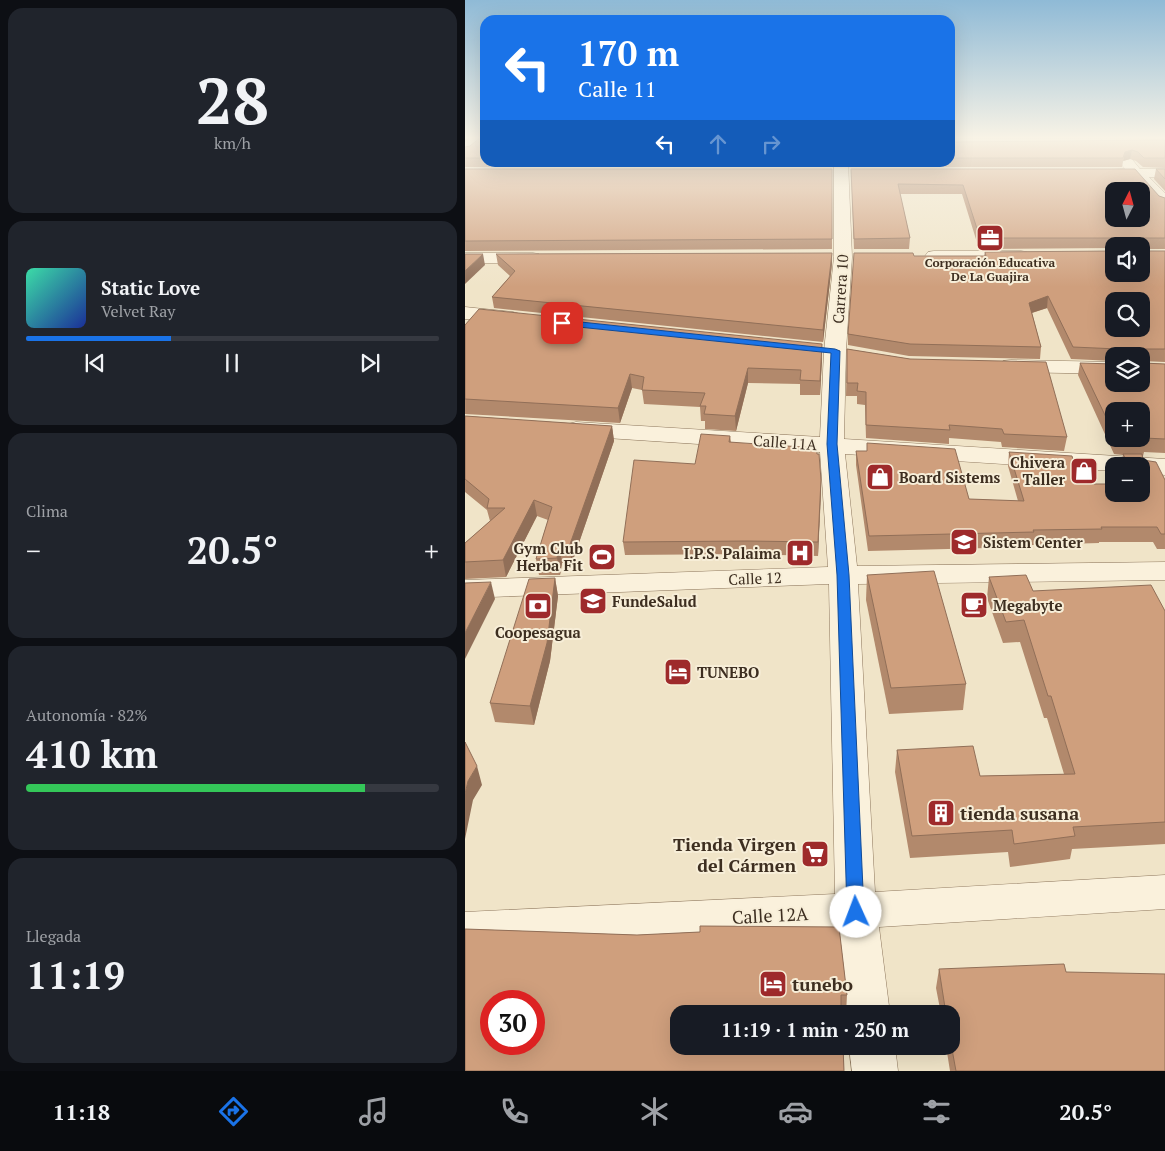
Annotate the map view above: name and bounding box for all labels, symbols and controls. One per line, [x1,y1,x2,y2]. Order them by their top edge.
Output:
text: 170 m [578,30,679,76]
icon: left [495,35,560,100]
text: 28 [196,56,269,143]
text: Calle 11 [578,74,656,103]
icon: left [651,130,679,158]
icon: ahead [704,130,732,158]
icon: right [757,130,785,158]
text: km/h [214,132,251,154]
north arrow [1105,182,1150,228]
map controls [1105,182,1150,502]
office icon: Corporación Educativa De La Guajira [975,223,1005,253]
button: sound [1105,237,1150,282]
street label: Carrera 10 [828,254,852,324]
place label: Corporación Educativa De La Guajira [925,255,1055,284]
text: Static Love [101,275,200,300]
button: search [1105,292,1150,337]
text: Velvet Ray [101,300,175,322]
pin [541,302,583,344]
icon: arrive [548,309,576,337]
button: layers [1105,347,1150,392]
icon: previous [81,349,109,377]
icon: pause [218,349,246,377]
icon: next [356,349,384,377]
button: + [1105,402,1150,447]
street label: Calle 11A [753,430,818,454]
place label: Chivera - Taller [1010,452,1066,489]
shop icon: Chivera - Taller [1069,456,1099,486]
button: − [1105,457,1150,502]
shop icon: Board Sistems [865,462,895,492]
place label: Board Sistems [899,467,1001,487]
text: Clima [26,500,68,522]
text: 20.5° [187,525,278,575]
school or university icon: Sistem Center [949,527,979,557]
text: − [26,532,41,569]
text: + [424,532,439,569]
place label: Sistem Center [983,532,1083,552]
place label: Gym Club Herba Fit [514,538,583,575]
hospital icon: I.P.S. Palaima [785,538,815,568]
sports icon: Gym Club Herba Fit [587,542,617,572]
place label: I.P.S. Palaima [684,543,782,563]
street label: Calle 12 [728,567,782,589]
school or university icon: FundeSalud [578,586,608,616]
cafe icon: Megabyte [959,590,989,620]
bank icon: Coopesagua [523,591,553,621]
place label: FundeSalud [612,591,697,611]
place label: Megabyte [993,595,1063,615]
place label: Coopesagua [495,622,582,642]
hotel icon: TUNEBO [663,657,693,687]
place label: TUNEBO [697,662,759,682]
text: Autonomía · 82% [26,704,148,726]
text: 410 km [26,729,158,779]
building icon: tienda susana [926,798,956,828]
place label: tienda susana [960,801,1079,825]
place label: Tienda Virgen del Cármen [673,832,796,877]
supermarket icon: Tienda Virgen del Cármen [800,839,830,869]
position arrow [829,885,881,937]
street label: Calle 12A [731,901,809,929]
text: Llegada [26,925,81,947]
text: 11:19 [26,950,125,1000]
hotel icon: tunebo [758,969,788,999]
place label: tunebo [792,972,853,996]
speed limit sign: 30 [480,990,545,1055]
text: 11:19 · 1 min · 250 m [721,1017,909,1042]
icon: directions [216,1094,251,1129]
icon: music [356,1094,391,1129]
icon: phone [497,1094,532,1129]
icon: climate [637,1094,672,1129]
icon: car [778,1094,813,1129]
icon: filters [919,1094,954,1129]
text: 11:18 [53,1097,110,1126]
text: 20.5° [1059,1097,1112,1126]

